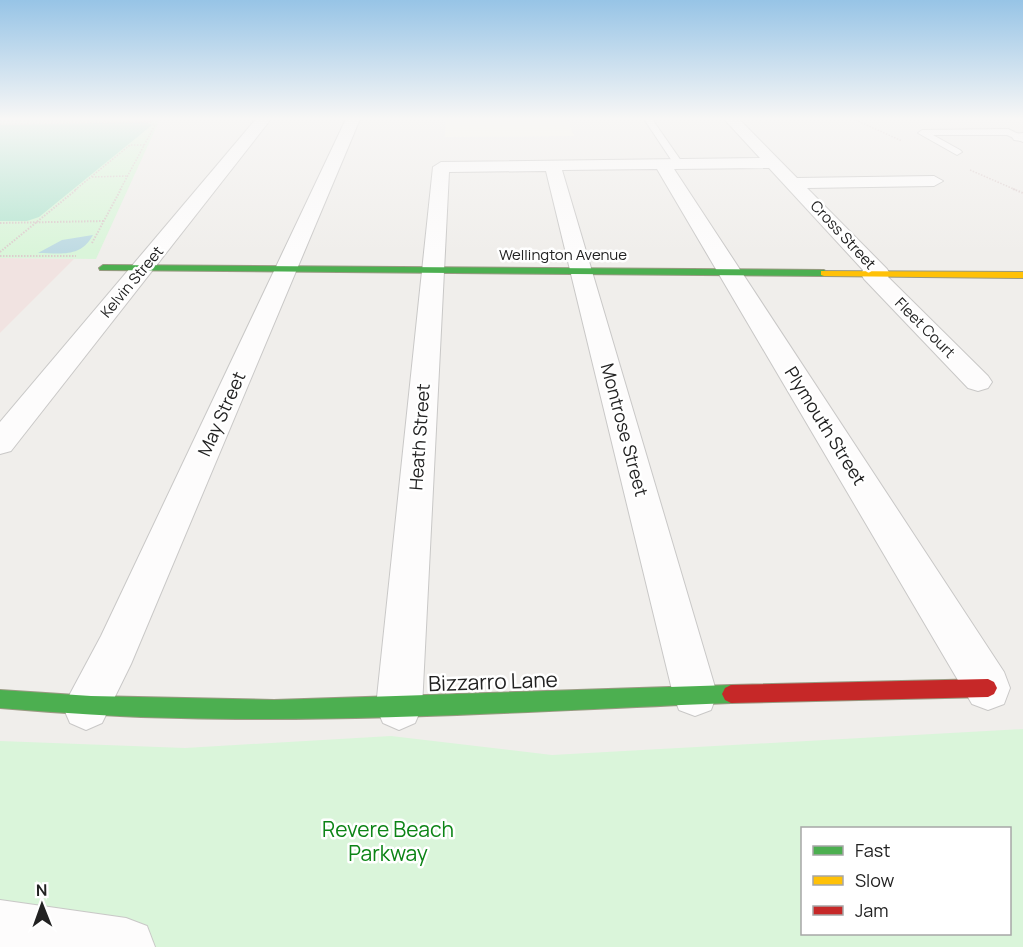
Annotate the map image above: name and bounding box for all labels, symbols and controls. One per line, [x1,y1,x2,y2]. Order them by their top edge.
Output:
street label: Cross Street [806,195,881,274]
street label: Kelvin Street [95,241,168,322]
street label: Wellington Avenue [499,244,627,265]
street label: Fleet Court [891,293,960,362]
street label: Montrose Street [596,360,654,499]
street label: Plymouth Street [780,362,872,489]
street label: May Street [192,367,250,460]
street label: Heath Street [403,383,435,491]
street label: Bizzarro Lane [428,665,558,697]
park label: Revere Beach Parkway [322,815,454,867]
legend [801,827,1011,935]
text: Fast [855,838,890,862]
text: Slow [855,868,895,892]
north arrow [12,875,72,935]
text: N [36,879,48,901]
text: Jam [855,898,889,922]

